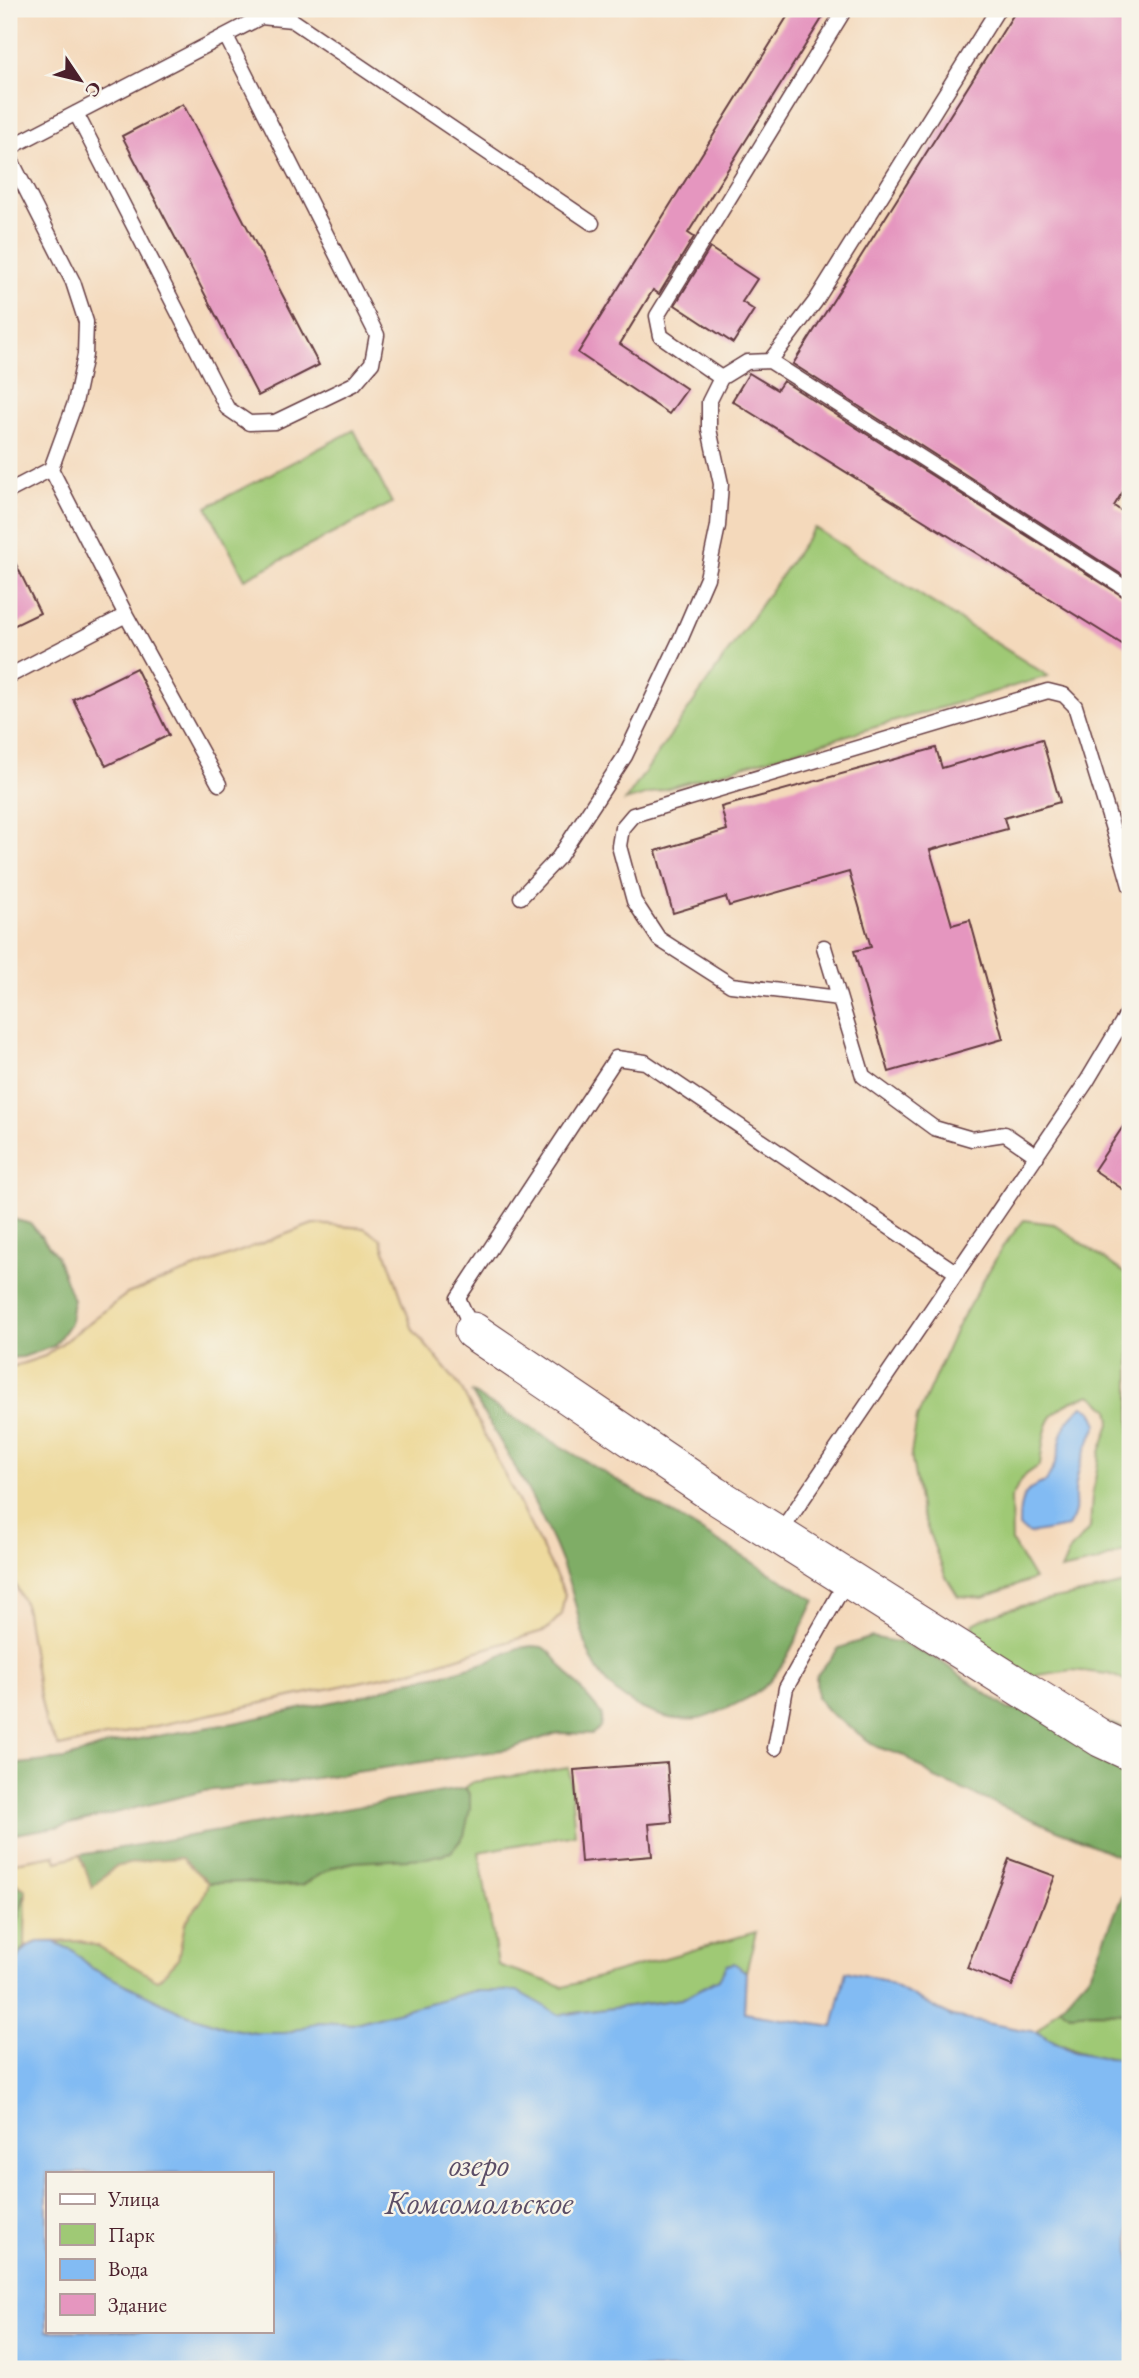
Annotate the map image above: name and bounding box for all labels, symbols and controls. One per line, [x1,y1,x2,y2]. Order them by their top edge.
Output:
north arrow [46,46,116,116]
text: С [79,77,108,102]
water label: озеро Комсомольское [384,2143,574,2224]
legend [46,2172,273,2332]
text: Улица [107,2185,160,2212]
text: Парк [108,2221,155,2248]
text: Вода [108,2255,149,2282]
text: Здание [108,2291,167,2318]

